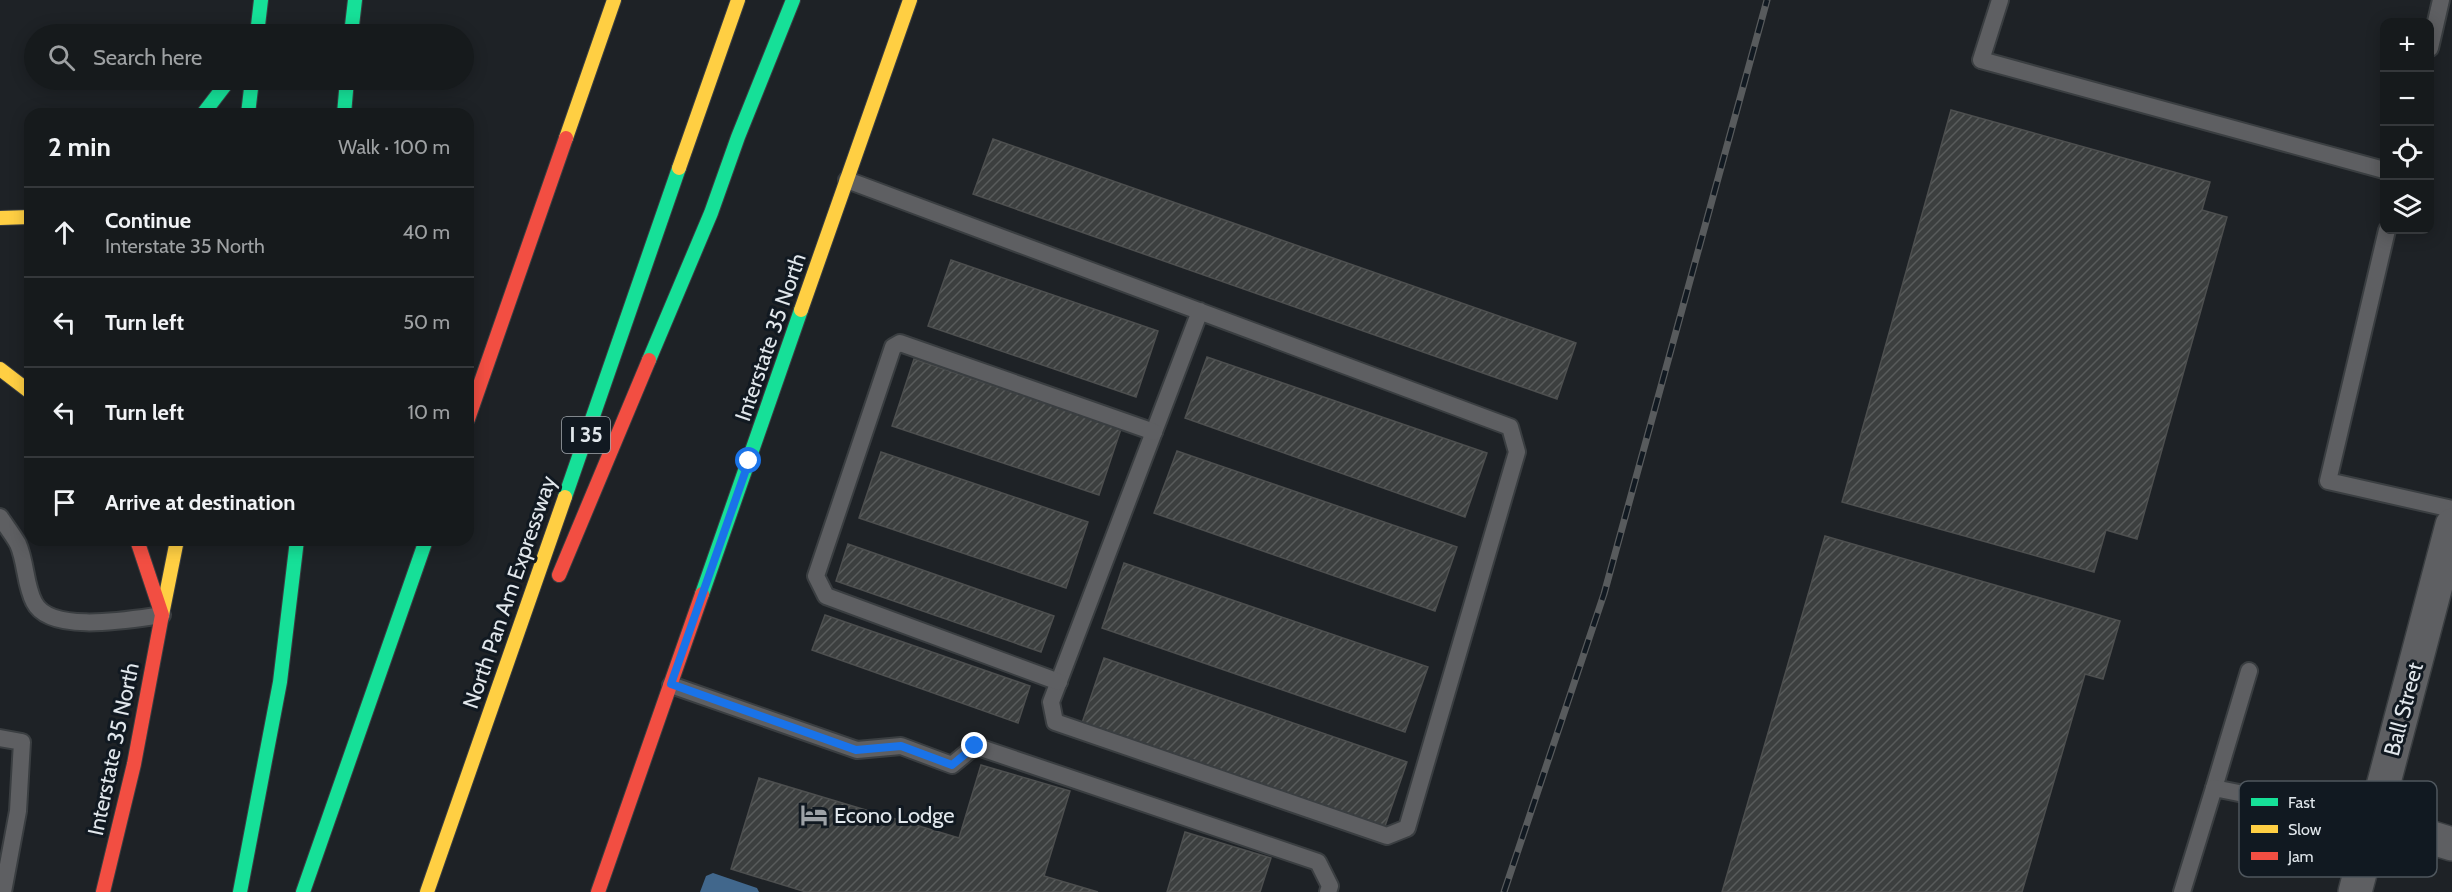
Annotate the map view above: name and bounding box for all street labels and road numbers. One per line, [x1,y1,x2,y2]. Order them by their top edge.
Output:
street label: Interstate 35 North [729,250,812,425]
road number: I 35 [562,417,610,453]
street label: North Pan Am Expressway [457,472,562,712]
street label: Ball Street [2378,659,2429,759]
street label: Interstate 35 North [82,660,145,838]

